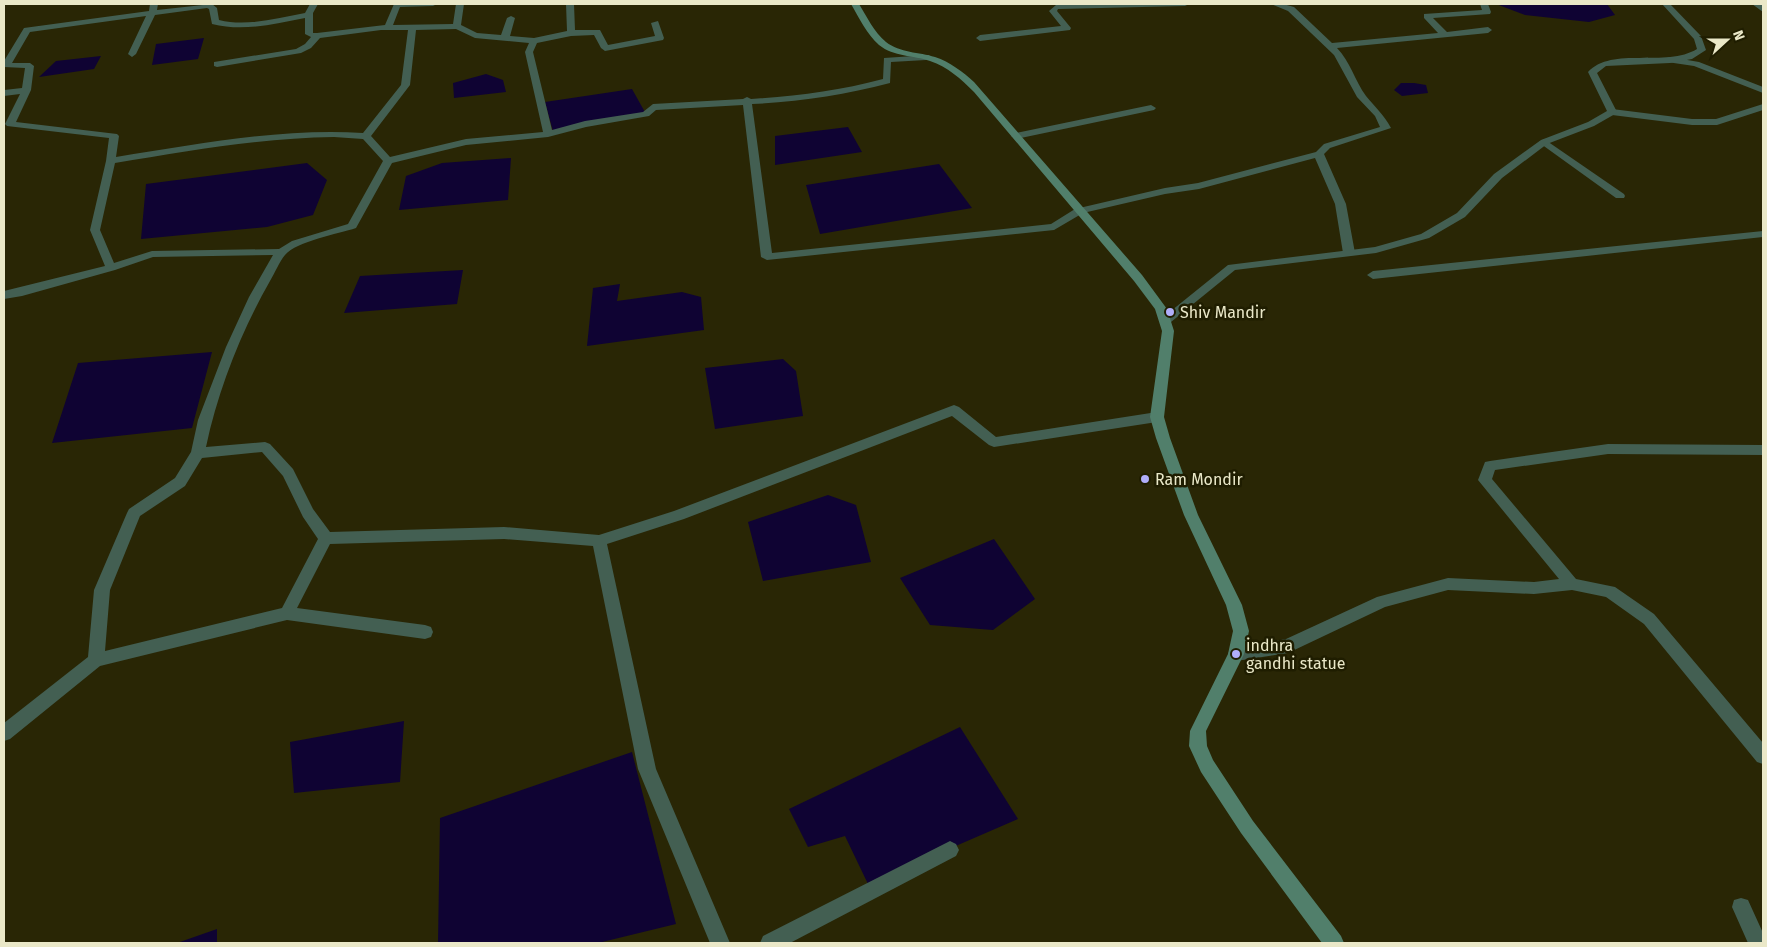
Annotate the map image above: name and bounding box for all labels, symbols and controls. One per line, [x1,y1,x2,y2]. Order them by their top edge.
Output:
north arrow [1702,15,1752,65]
text: N [1729,28,1748,43]
place label: Shiv Mandir [1180,303,1266,322]
marker: Shiv Mandir [1164,306,1176,318]
place label: Ram Mondir [1155,470,1243,489]
marker: Ram Mondir [1139,473,1151,485]
place label: indhra gandhi statue [1246,636,1345,673]
marker: indhra gandhi statue [1230,648,1242,660]

